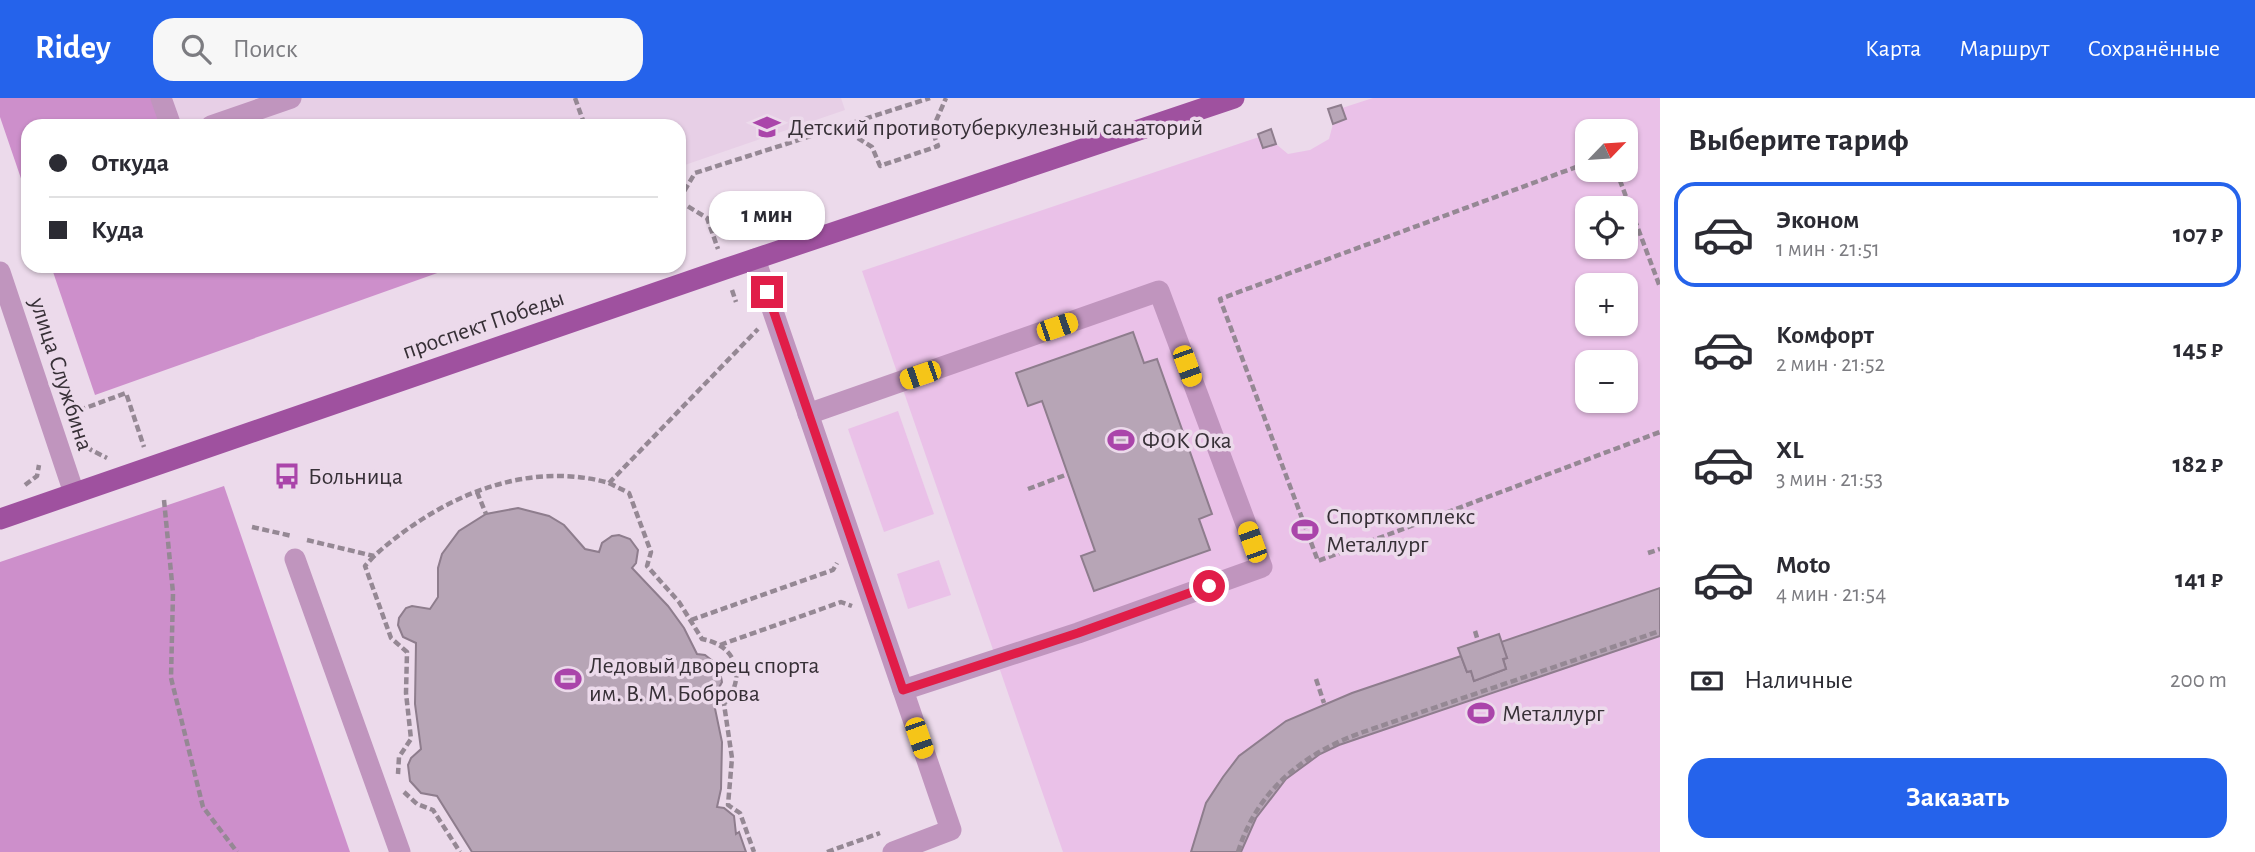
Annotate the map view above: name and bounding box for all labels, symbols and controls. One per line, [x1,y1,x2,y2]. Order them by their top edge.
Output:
search box [153,18,643,81]
icon: search [177,30,215,68]
text: Ridey [35,32,111,65]
text: Поиск [233,36,298,62]
text: Карта [1865,37,1921,61]
text: Маршрут [1959,37,2049,61]
text: Сохранённые [2087,37,2220,61]
school or university icon: Детский противотуберкулезный санаторий [752,112,782,142]
place label: Детский противотуберкулезный санаторий [788,116,1203,140]
north arrow [1575,119,1638,182]
map controls [1575,119,1638,413]
text: Выберите тариф [1688,124,1909,156]
text: Откуда [91,150,169,176]
callout: 1 мин [709,190,825,240]
button: locate [1575,196,1638,259]
icon: car [1692,203,1755,266]
text: 1 мин [741,204,793,227]
text: Эконом [1776,207,1859,233]
text: Куда [91,217,144,243]
text: 107 ₽ [2173,221,2223,247]
text: 1 мин · 21:51 [1776,238,1880,261]
button: + [1575,273,1638,336]
route end [751,276,783,308]
street label: проспект Победы [399,286,567,364]
street label: улица Службина [25,294,97,454]
car [1034,310,1081,344]
icon: car [1692,318,1755,381]
text: Комфорт [1776,322,1874,348]
text: 145 ₽ [2173,336,2223,362]
car [1170,343,1205,389]
button: − [1575,350,1638,413]
text: 2 мин · 21:52 [1776,353,1885,376]
car [897,358,944,392]
sports icon: ФОК Ока [1106,425,1136,455]
place label: ФОК Ока [1142,429,1232,453]
icon: car [1692,433,1755,496]
text: XL [1776,437,1803,463]
text: 182 ₽ [2172,451,2223,477]
bus stop icon: Больница [272,461,302,491]
place label: Больница [308,465,403,489]
text: 3 мин · 21:53 [1776,468,1883,491]
place label: Спорткомплекс Металлург [1326,505,1475,557]
sports icon: Спорткомплекс Металлург [1290,515,1320,545]
car [1235,519,1270,565]
icon: car [1692,548,1755,611]
text: Moto [1776,552,1831,578]
text: 141 ₽ [2175,566,2223,592]
route start [1193,570,1225,602]
text: 4 мин · 21:54 [1776,583,1886,606]
place label: Ледовый дворец спорта им. В. М. Боброва [589,654,819,706]
icon: cash [1688,662,1726,700]
sports icon: Ледовый дворец спорта им. В. М. Боброва [553,664,583,694]
text: Наличные [1744,667,1853,693]
text: 200 m [2170,669,2227,692]
sports icon: Металлург [1466,698,1496,728]
place label: Металлург [1502,702,1605,726]
car [903,715,936,761]
button: Заказать [1688,758,2227,838]

